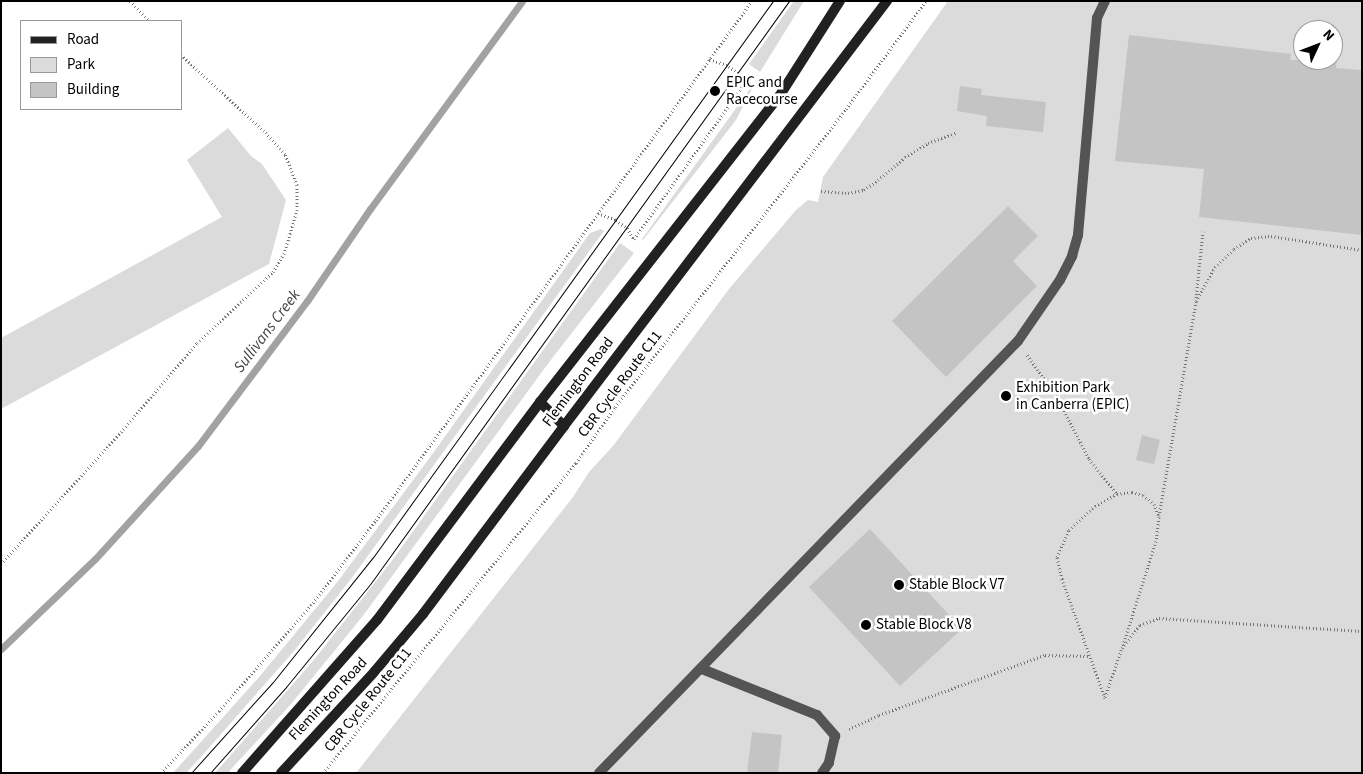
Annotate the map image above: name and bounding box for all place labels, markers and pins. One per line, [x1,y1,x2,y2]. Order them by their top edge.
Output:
place label: EPIC and Racecourse [726,73,798,108]
marker: EPIC and Racecourse [708,84,722,98]
place label: Exhibition Park in Canberra (EPIC) [1016,378,1130,413]
marker: Exhibition Park in Canberra (EPIC) [1000,390,1012,402]
place label: Stable Block V7 [909,576,1005,594]
marker: Stable Block V7 [893,579,905,591]
place label: Stable Block V8 [876,616,972,634]
marker: Stable Block V8 [860,619,872,631]

